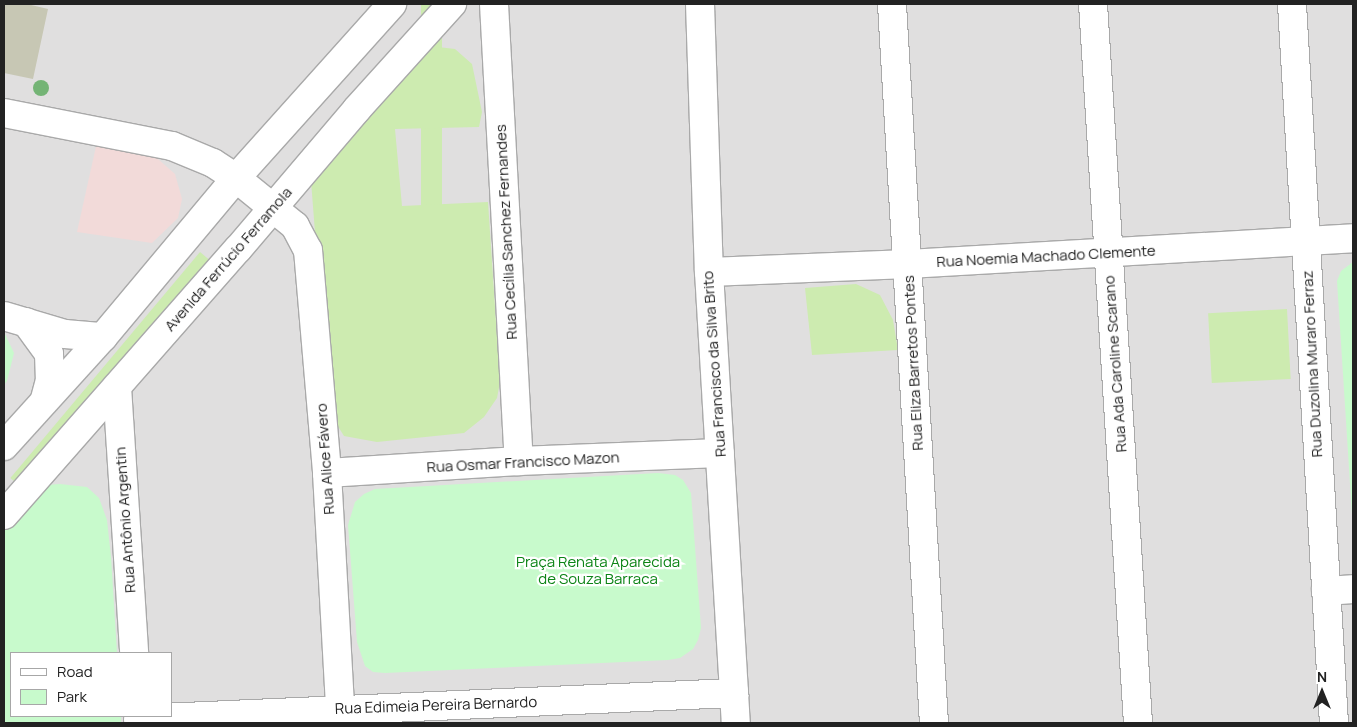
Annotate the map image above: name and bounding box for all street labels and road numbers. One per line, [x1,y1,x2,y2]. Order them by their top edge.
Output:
street label: Rua Cecília Sanchez Fernandes [491,124,521,340]
street label: Avenida Ferrúcio Ferramola [161,183,295,335]
street label: Rua Noemia Machado Clemente [936,241,1156,271]
street label: Rua Francisco da Silva Brito [699,270,729,458]
street label: Rua Duzolina Muraro Ferraz [1298,270,1326,458]
street label: Rua Eliza Barretos Pontes [899,275,927,451]
street label: Rua Ada Caroline Scarano [1100,275,1130,453]
street label: Rua Alice Fávero [312,403,338,515]
street label: Rua Antônio Argentin [111,446,139,594]
street label: Rua Osmar Francisco Mazon [426,448,620,476]
street label: Rua Edimeia Pereira Bernardo [335,692,537,718]

